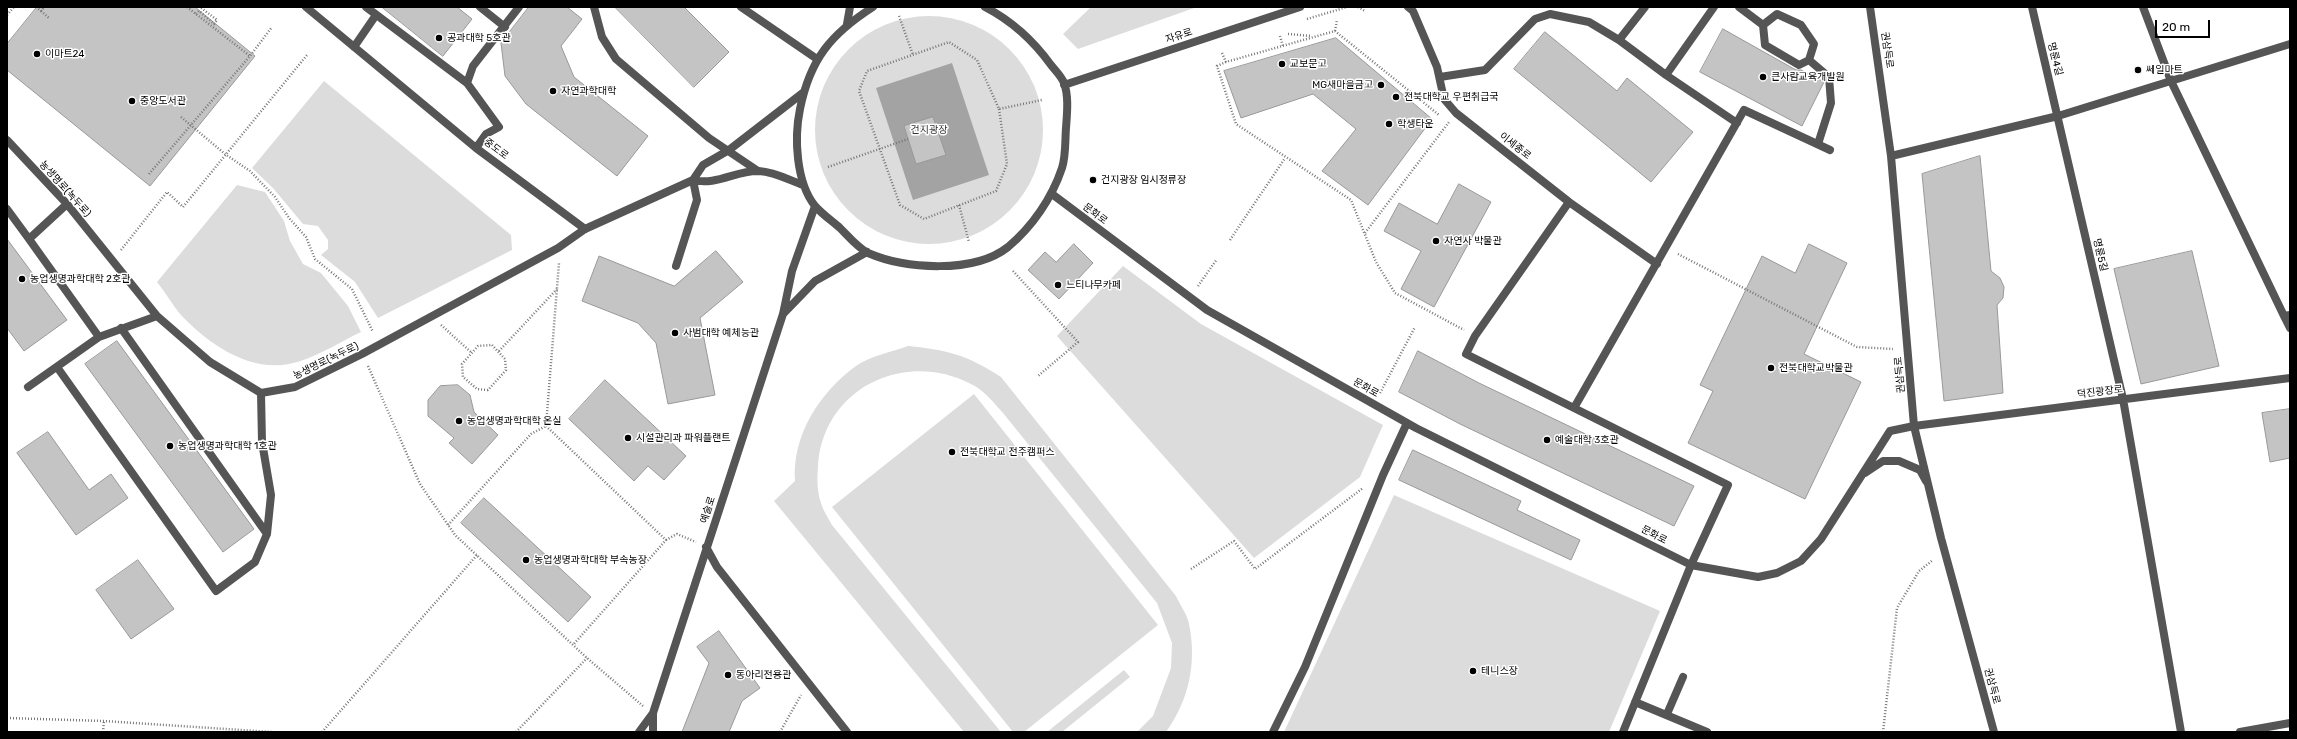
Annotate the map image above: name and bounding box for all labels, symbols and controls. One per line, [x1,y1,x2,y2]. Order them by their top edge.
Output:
scale bar [2157,12,2212,38]
text: 20 m [2162,20,2190,34]
street label: 자유로 [1164,26,1194,46]
street label: 권삼득로 [1878,31,1896,69]
place label: 공과대학 5호관 [447,32,511,44]
marker: 공과대학 5호관 [434,33,444,43]
street label: 명륜4길 [2045,41,2065,77]
place label: 이마트24 [45,48,85,60]
marker: 이마트24 [32,49,42,59]
place label: 교보문고 [1290,58,1327,70]
marker: 교보문고 [1277,59,1287,69]
place label: 쎄일마트 [2146,64,2183,76]
marker: 쎄일마트 [2133,65,2143,75]
place label: 큰사람교육개발원 [1771,71,1845,83]
marker: 큰사람교육개발원 [1758,72,1768,82]
place label: MG새마을금고 [1312,79,1373,91]
marker: MG새마을금고 [1376,80,1386,90]
place label: 자연과학대학 [561,85,616,97]
marker: 자연과학대학 [548,86,558,96]
place label: 전북대학교 우편취급국 [1404,91,1498,103]
marker: 전북대학교 우편취급국 [1391,92,1401,102]
place label: 중앙도서관 [140,95,186,107]
marker: 중앙도서관 [127,96,137,106]
place label: 학생타운 [1397,118,1434,130]
marker: 학생타운 [1384,119,1394,129]
park label: 건지광장 [911,124,947,136]
street label: 이세종로 [1497,130,1533,162]
street label: 중도로 [481,136,511,162]
street label: 농생명로(녹두로) [37,159,93,219]
place label: 건지광장 임시정류장 [1101,174,1186,186]
marker: 건지광장 임시정류장 [1088,175,1098,185]
street label: 문화로 [1080,201,1110,227]
place label: 자연사 박물관 [1444,235,1502,247]
marker: 자연사 박물관 [1431,236,1441,246]
street label: 명륜5길 [2090,237,2110,273]
place label: 농업생명과학대학 2호관 [30,273,130,285]
marker: 농업생명과학대학 2호관 [17,274,27,284]
place label: 느티나무카페 [1066,279,1121,291]
marker: 느티나무카페 [1053,280,1063,290]
place label: 사범대학 예체능관 [683,327,759,339]
marker: 사범대학 예체능관 [670,328,680,338]
street label: 농생명로(녹두로) [291,340,361,382]
street label: 권삼득로 [1892,356,1908,394]
place label: 전북대학교박물관 [1779,362,1853,374]
marker: 전북대학교박물관 [1766,363,1776,373]
street label: 문화로 [1351,376,1381,400]
street label: 덕진광장로 [2076,383,2124,401]
place label: 농업생명과학대학 온실 [467,415,561,427]
marker: 농업생명과학대학 온실 [454,416,464,426]
place label: 시설관리과 파워플랜트 [636,432,730,444]
marker: 시설관리과 파워플랜트 [623,433,633,443]
place label: 예술대학 3호관 [1555,434,1619,446]
marker: 예술대학 3호관 [1542,435,1552,445]
place label: 농업생명과학대학 1호관 [178,440,277,452]
marker: 농업생명과학대학 1호관 [165,441,175,451]
place label: 전북대학교 전주캠퍼스 [960,446,1054,458]
marker: 전북대학교 전주캠퍼스 [947,447,957,457]
street label: 예술로 [698,495,718,525]
street label: 문화로 [1639,523,1669,547]
place label: 농업생명과학대학 부속농장 [534,554,647,566]
marker: 농업생명과학대학 부속농장 [521,555,531,565]
place label: 테니스장 [1481,665,1518,677]
marker: 테니스장 [1468,666,1478,676]
street label: 권삼득로 [1981,667,2003,705]
place label: 동아리전용관 [736,669,791,681]
marker: 동아리전용관 [723,670,733,680]

